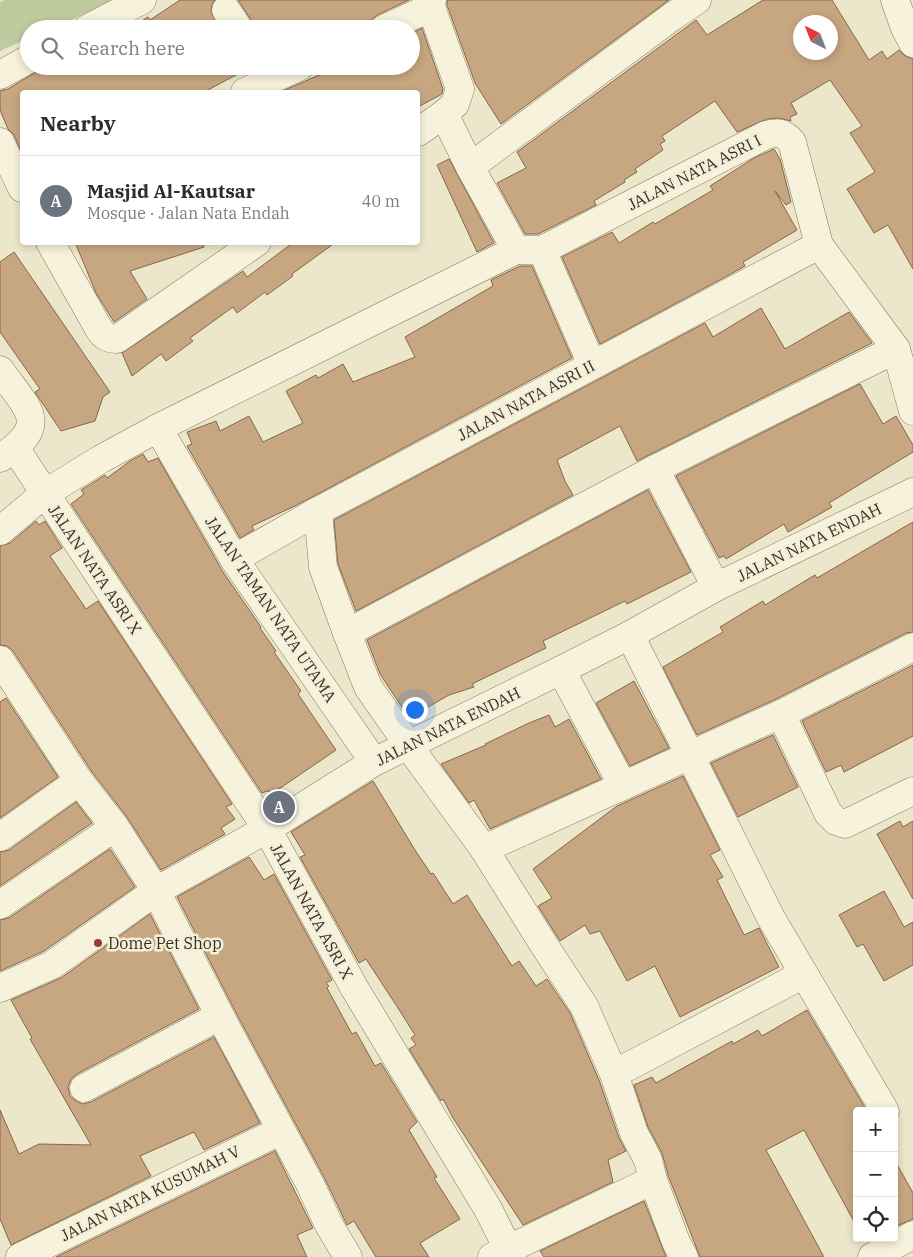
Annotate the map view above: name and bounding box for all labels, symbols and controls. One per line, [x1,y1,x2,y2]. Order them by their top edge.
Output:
north arrow [793,15,838,60]
search box [20,20,420,75]
icon: search [38,34,66,62]
text: Search here [78,36,185,60]
text: Nearby [40,109,116,137]
street label: JALAN NATA ASRI I [624,130,764,214]
text: Masjid Al-Kautsar [87,179,255,203]
text: A [50,191,62,211]
text: 40 m [362,191,400,211]
text: Mosque · Jalan Nata Endah [87,203,290,223]
street label: JALAN NATA ASRI II [454,355,598,445]
street label: JALAN NATA ENDAH [733,498,885,586]
street label: JALAN NATA ASRI X [44,500,146,638]
street label: JALAN TAMAN NATA UTAMA [201,512,341,706]
street label: JALAN NATA ENDAH [372,682,524,770]
your location [402,697,428,723]
pin: A [263,788,295,826]
street label: JALAN NATA ASRI X [266,840,358,983]
place label: Dome Pet Shop [108,933,222,953]
marker: Dome Pet Shop [92,937,104,949]
map controls [853,1107,898,1242]
button: + [853,1107,898,1152]
street label: JALAN NATA KUSUMAH V [57,1141,243,1245]
button: − [853,1152,898,1197]
button: locate [853,1197,898,1242]

